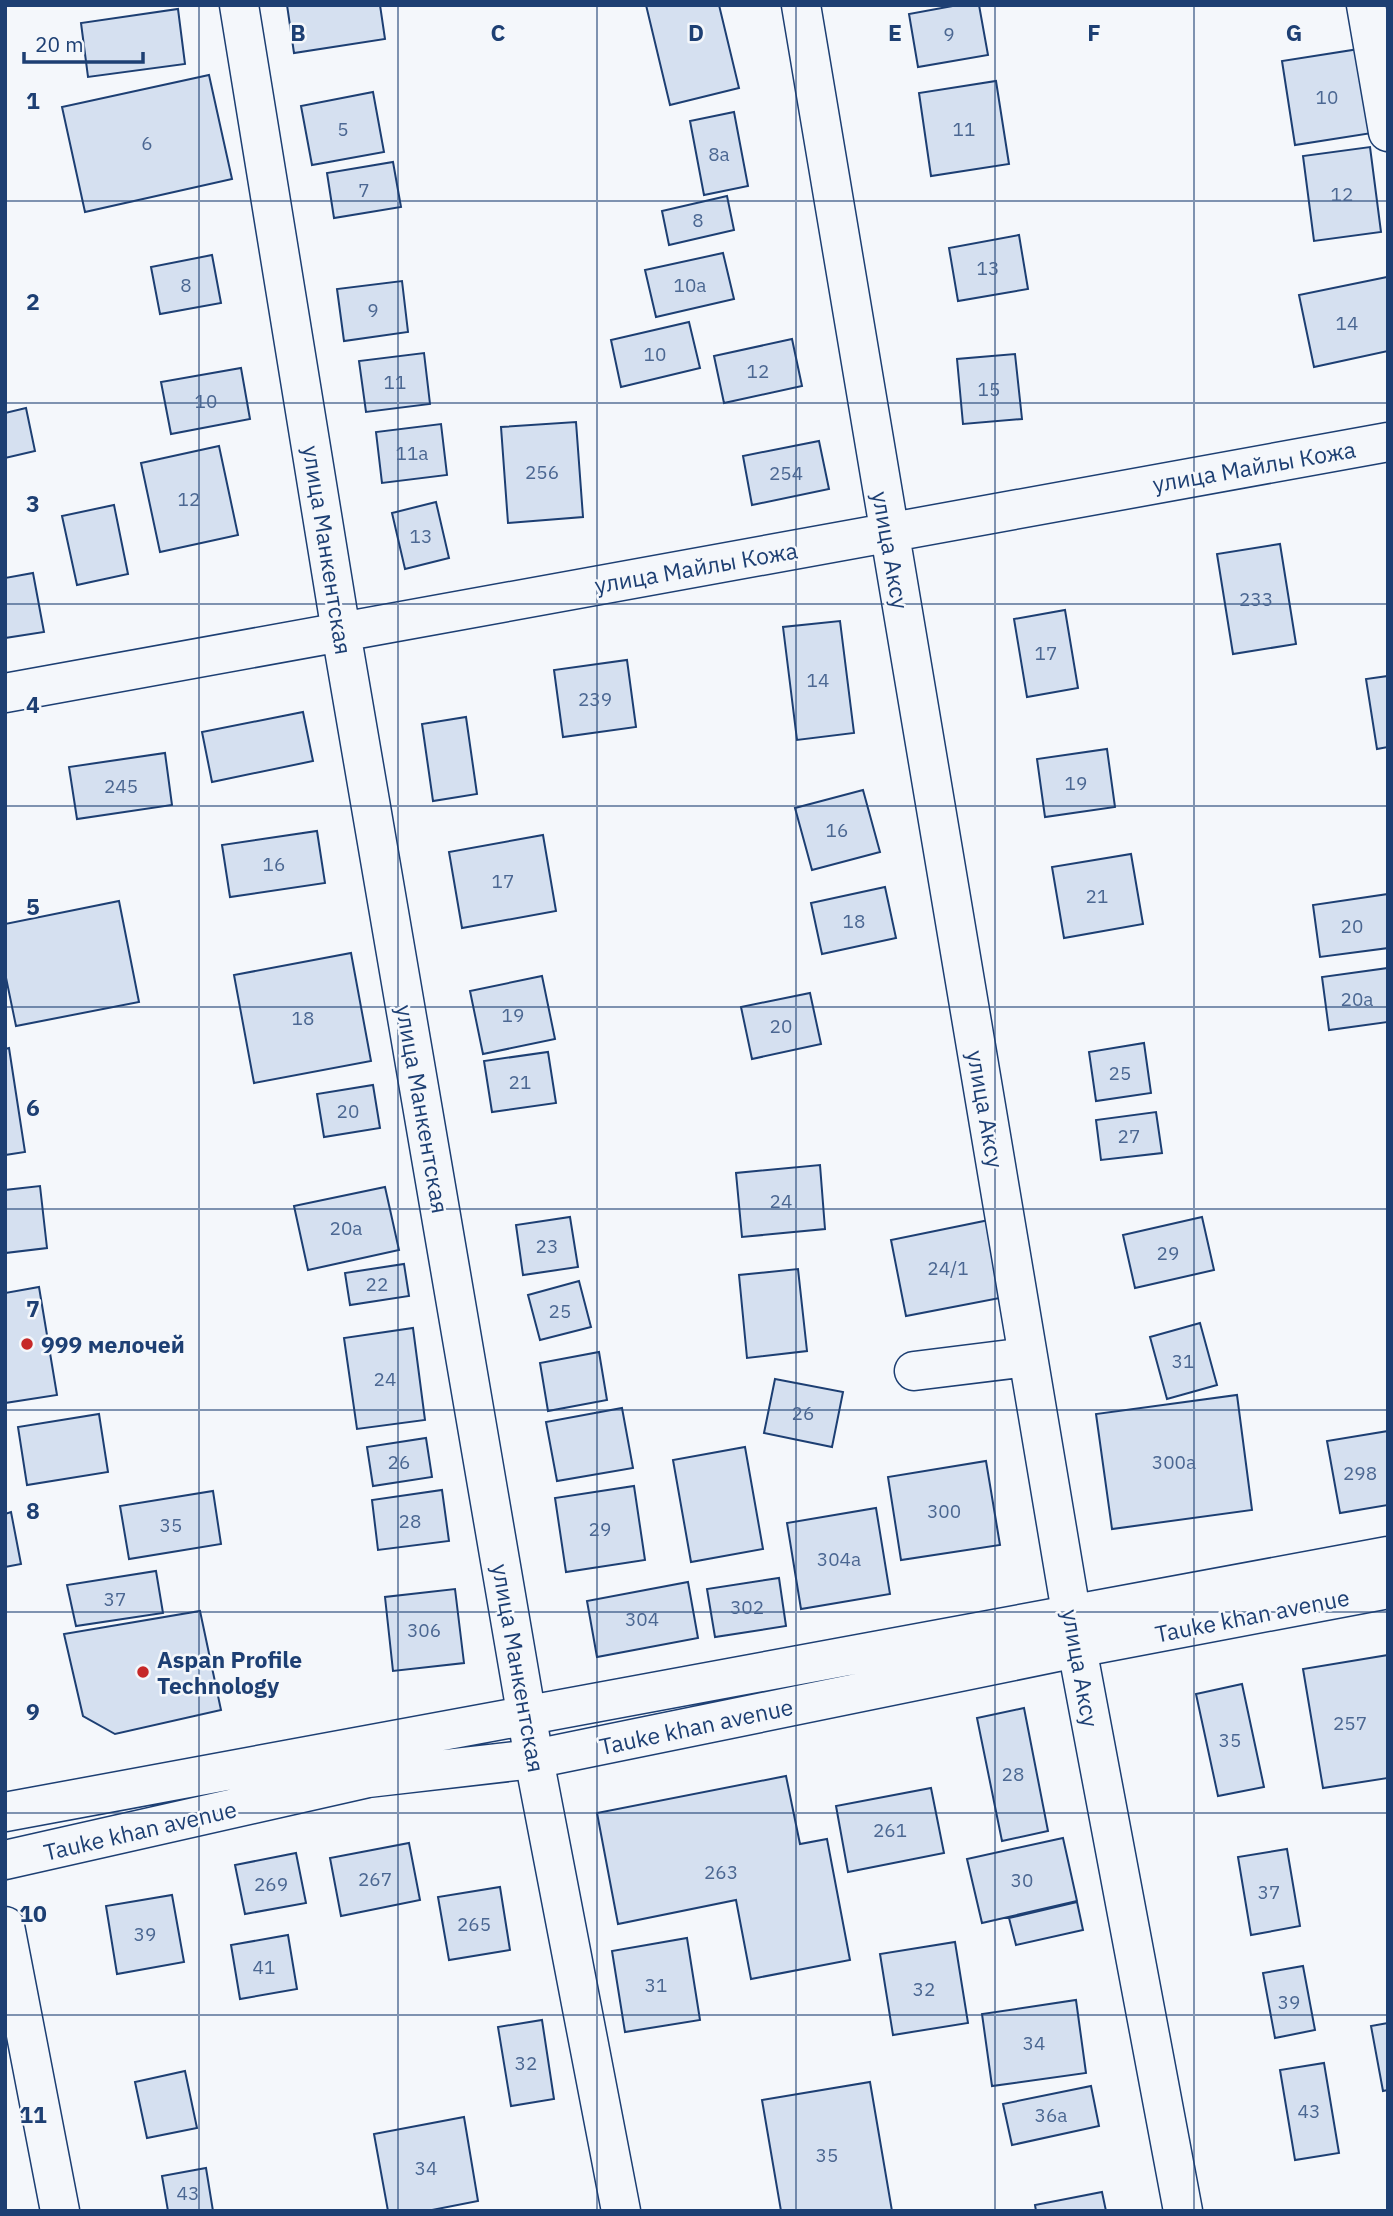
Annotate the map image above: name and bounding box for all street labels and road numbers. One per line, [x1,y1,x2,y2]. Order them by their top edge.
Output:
street label: улица Майлы Кожа [1150,433,1358,499]
street label: улица Манкентская [297,443,359,657]
street label: улица Аксу [866,489,916,612]
street label: улица Майлы Кожа [592,534,800,600]
street label: улица Манкентская [390,1002,456,1216]
street label: улица Аксу [961,1048,1011,1171]
street label: улица Манкентская [486,1561,552,1775]
street label: Tauke khan avenue [1152,1581,1352,1649]
street label: улица Аксу [1056,1607,1106,1730]
street label: Tauke khan avenue [596,1691,796,1761]
street label: Tauke khan avenue [41,1793,239,1867]

